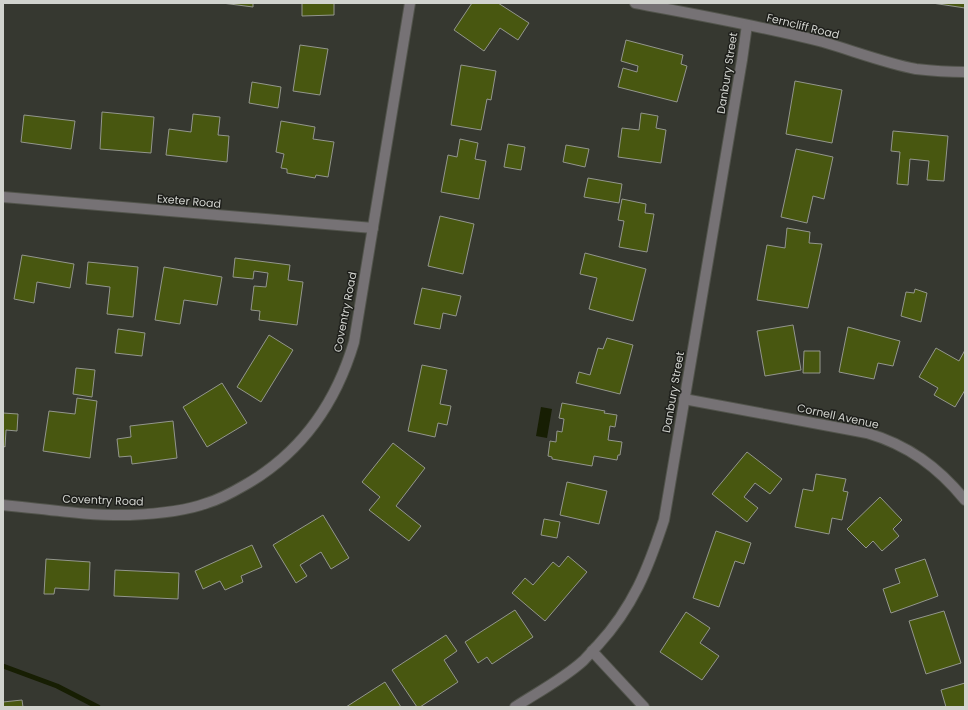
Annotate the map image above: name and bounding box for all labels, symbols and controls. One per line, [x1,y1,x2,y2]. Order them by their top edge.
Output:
street label: Ferncliff Road [765,9,841,43]
street label: Danbury Street [713,31,741,115]
street label: Exeter Road [156,190,222,212]
street label: Coventry Road [329,271,361,353]
street label: Danbury Street [658,350,688,434]
street label: Cornell Avenue [796,400,881,433]
street label: Coventry Road [62,491,144,509]

